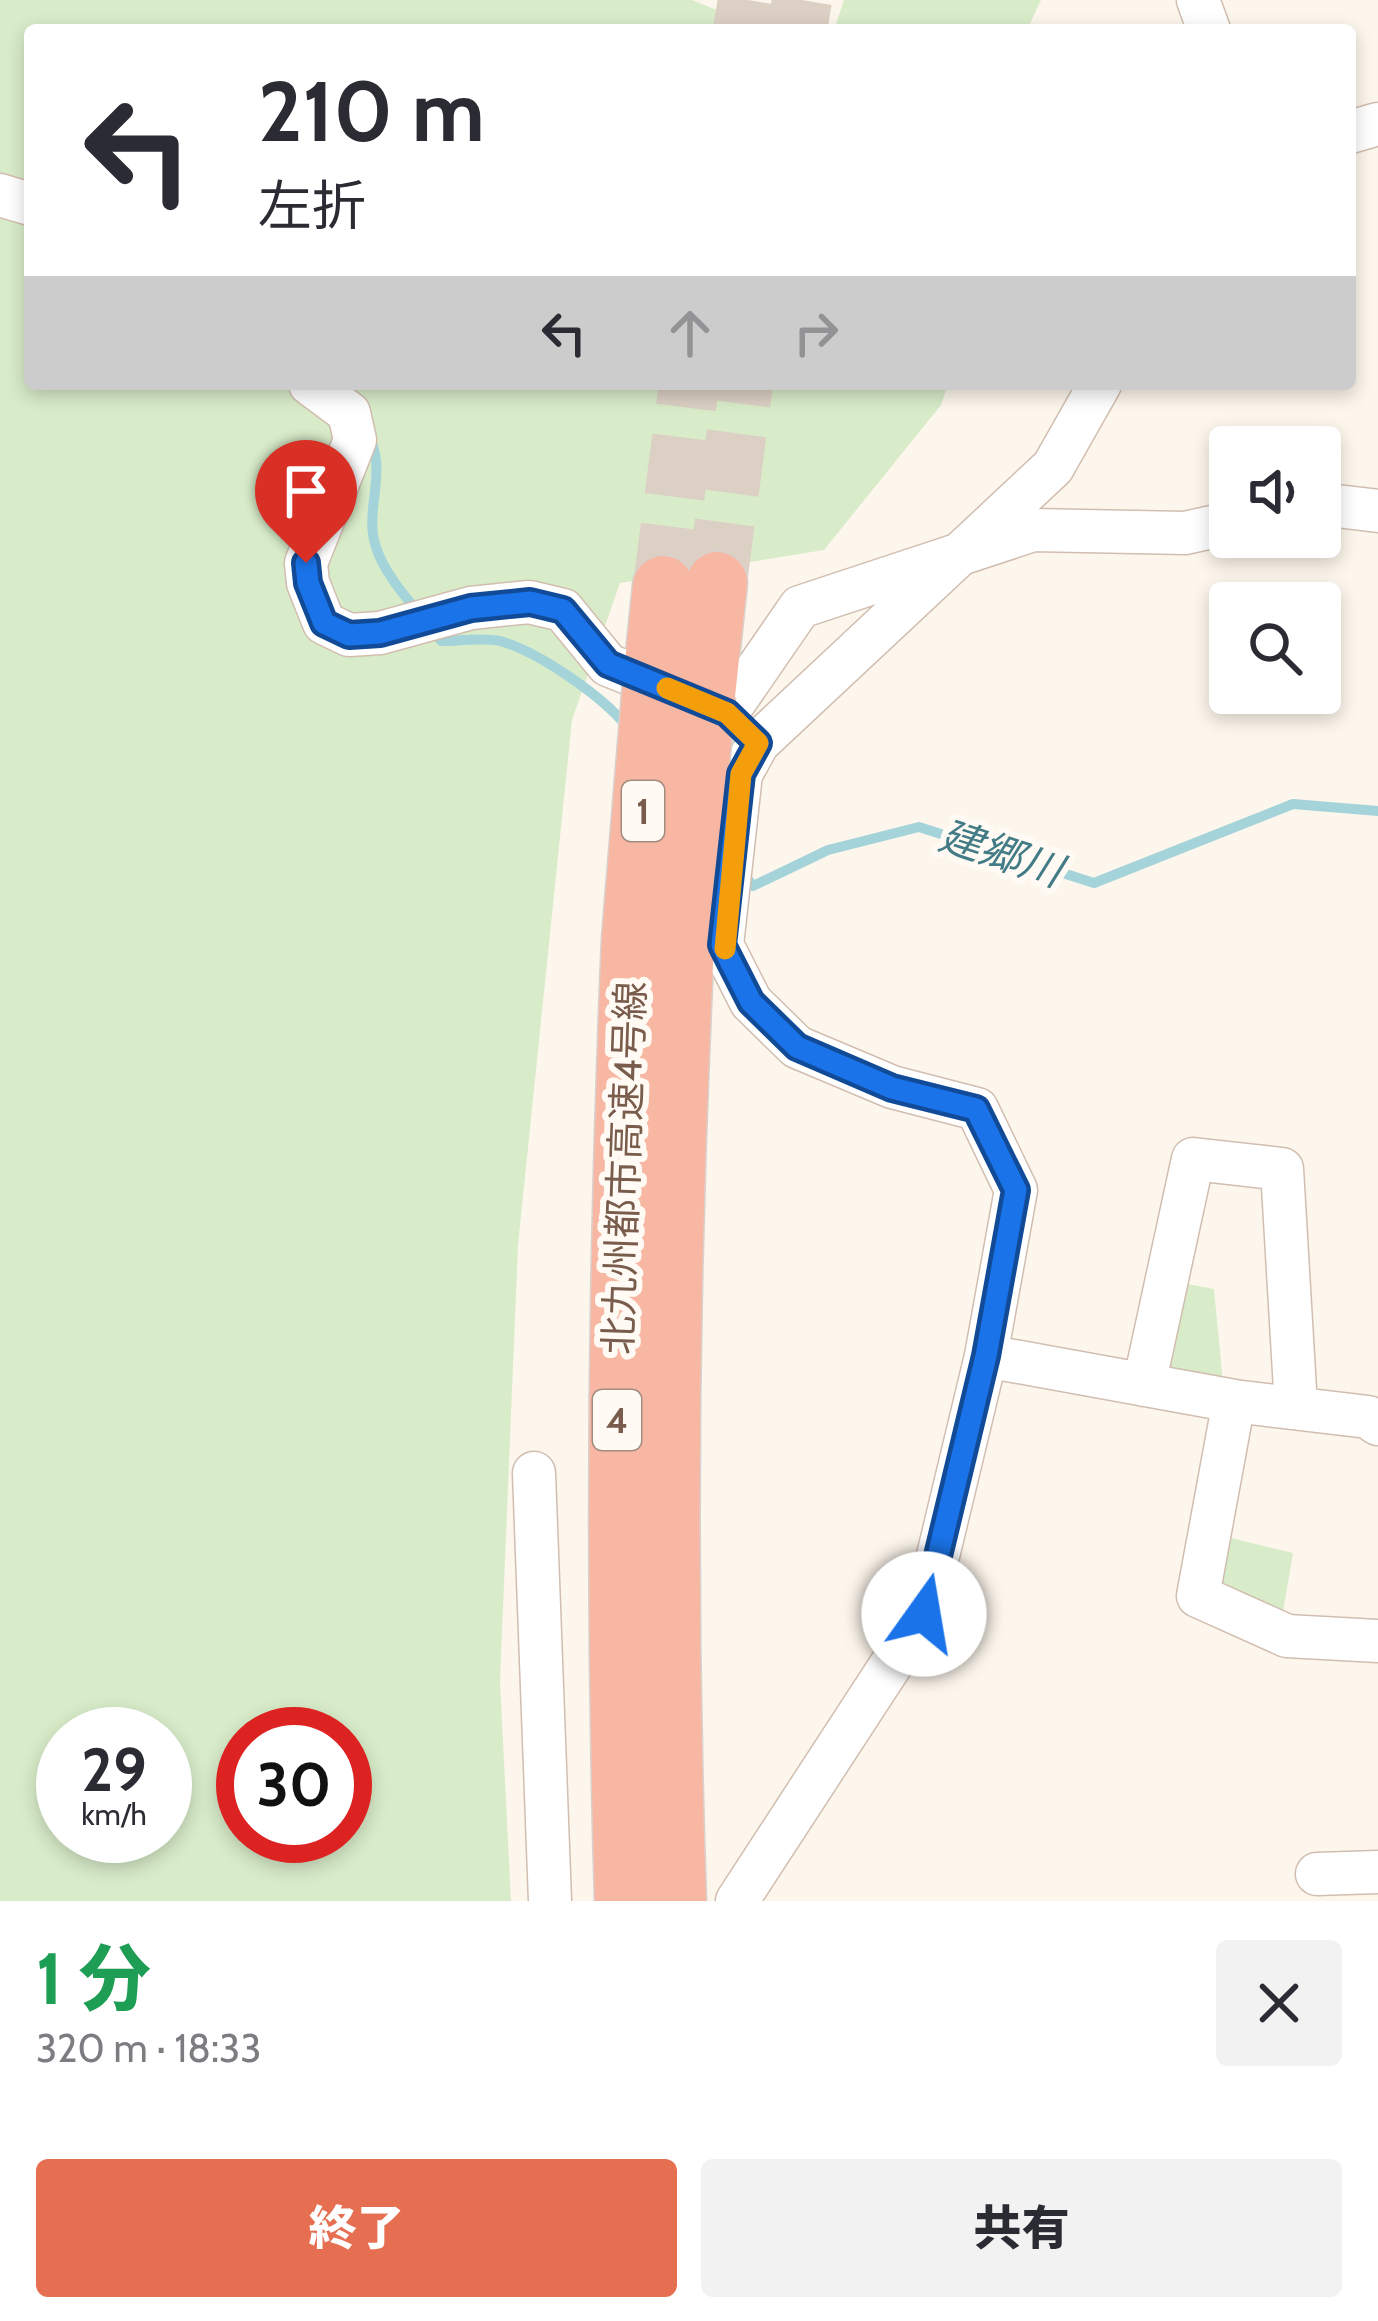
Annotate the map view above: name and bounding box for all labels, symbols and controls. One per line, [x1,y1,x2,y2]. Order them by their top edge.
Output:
text: 210 m [258,60,485,162]
icon: left [60,72,216,228]
text: 左折 [258,173,366,239]
icon: left [531,300,597,366]
icon: ahead [657,300,723,366]
icon: right [783,300,849,366]
map controls [1209,426,1341,714]
button: sound [1209,426,1341,558]
pin [255,440,357,563]
icon: arrive [273,458,339,524]
button: search [1209,582,1341,714]
road number: 1 [622,781,664,841]
water label: 建郷川 [933,809,1073,898]
street label: 北九州都市高速4号線 [593,981,655,1355]
road number: 4 [593,1390,641,1450]
position arrow [861,1551,987,1677]
speed limit sign: 30 [216,1707,372,1863]
text: 29 [81,1733,147,1806]
text: km/h [81,1796,147,1833]
text: 1 分 [36,1935,151,2022]
button: close [1216,1940,1342,2066]
text: 320 m · 18:33 [36,2024,261,2072]
button: 終了 [36,2159,677,2297]
button: 共有 [701,2159,1342,2297]

